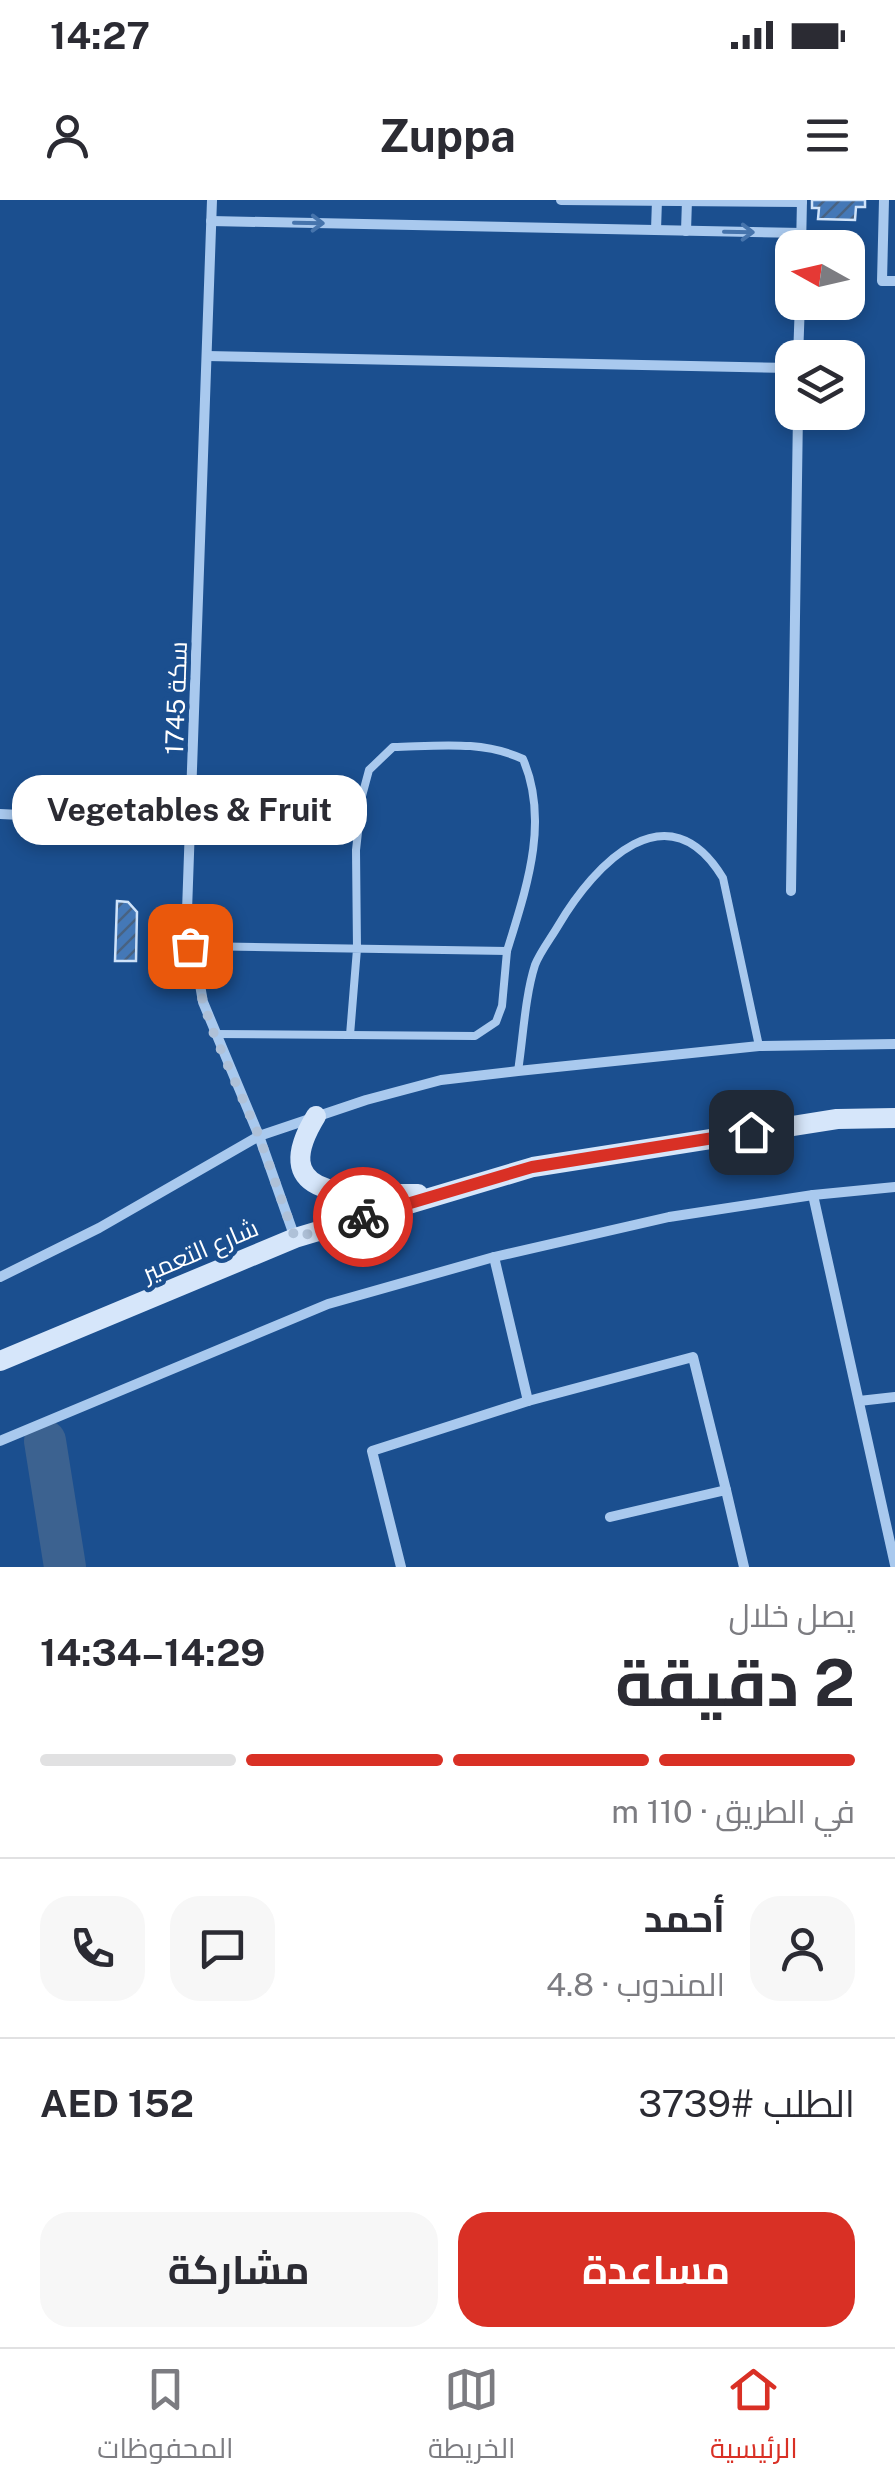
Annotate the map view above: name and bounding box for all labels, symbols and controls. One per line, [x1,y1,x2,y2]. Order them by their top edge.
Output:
text: 14:27 [50,13,150,58]
icon: person [40,108,95,163]
icon: menu [800,108,855,163]
text: Zuppa [379,109,516,162]
one-way arrow [292,213,324,232]
one-way arrow [722,222,754,241]
north arrow [775,230,865,320]
map controls [775,230,865,430]
button: layers [775,340,865,430]
street label: سكة 1745 [159,641,193,755]
callout: Vegetables & Fruit [12,776,368,846]
text: Vegetables & Fruit [47,791,332,828]
pin [148,904,233,989]
icon: bag [163,919,218,974]
pin [709,1090,794,1175]
icon: home [724,1105,779,1160]
courier [313,1167,413,1267]
icon: bike [336,1190,391,1245]
street label: شارع التعمير [136,1212,263,1290]
text: يصل خلال [728,1597,855,1634]
text: 14:29–14:34 [40,1630,265,1675]
text: 2 دقيقة [615,1644,855,1721]
text: في الطريق · 110 m [611,1793,855,1830]
button: phone [40,1896,145,2001]
button: chat [170,1896,275,2001]
text: أحمد [644,1896,725,1941]
button: person [750,1896,855,2001]
text: المندوب · 4.8 [546,1966,725,2003]
text: AED 152 [40,2081,194,2126]
text: الطلب #3739 [638,2081,855,2126]
button: مشاركة [40,2212,438,2327]
button: مساعدة [458,2212,855,2327]
tab: المحفوظات [97,2362,234,2474]
tab: الخريطة [428,2362,515,2474]
tab: الرئيسية [710,2362,798,2474]

